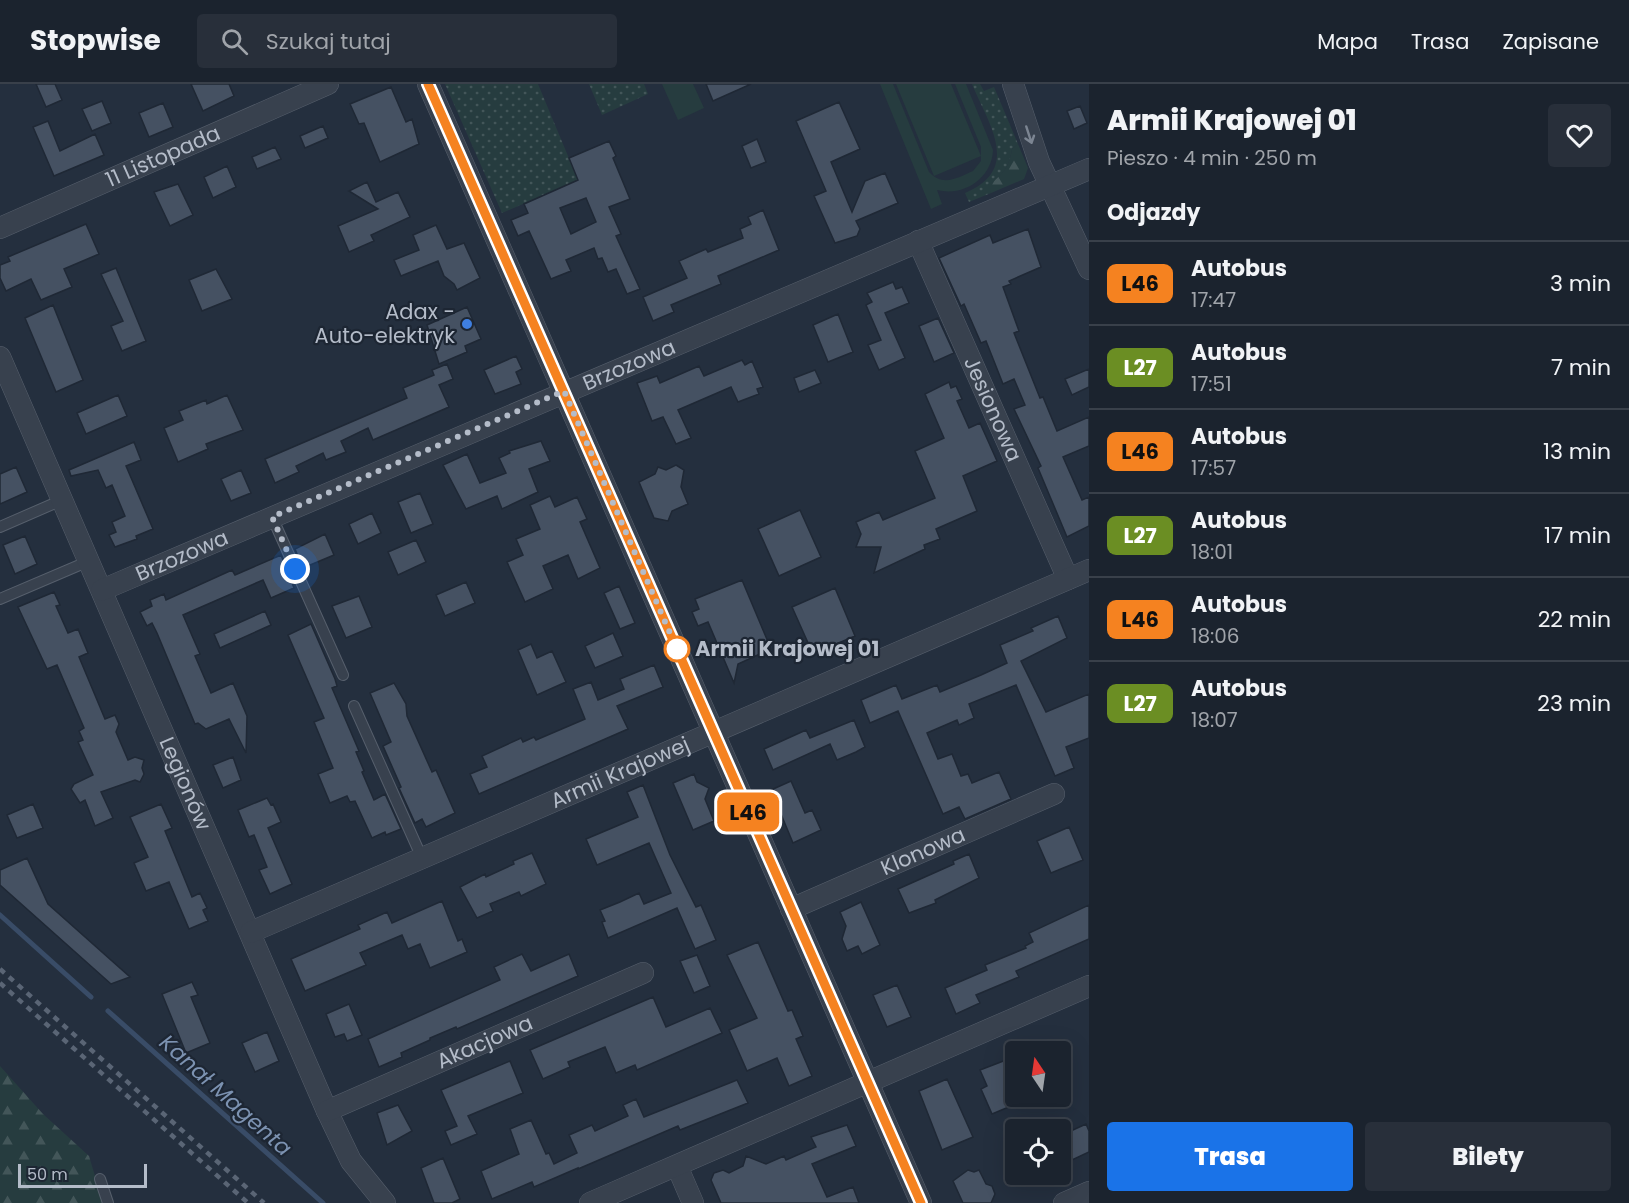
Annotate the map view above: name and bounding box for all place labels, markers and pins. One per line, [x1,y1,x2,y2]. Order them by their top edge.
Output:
place label: Adax - Auto-elektryk [315,297,455,350]
marker: Adax - Auto-elektryk [460,317,474,331]
place label: Armii Krajowej 01 [695,634,879,663]
marker: Armii Krajowej 01 [664,636,690,662]

